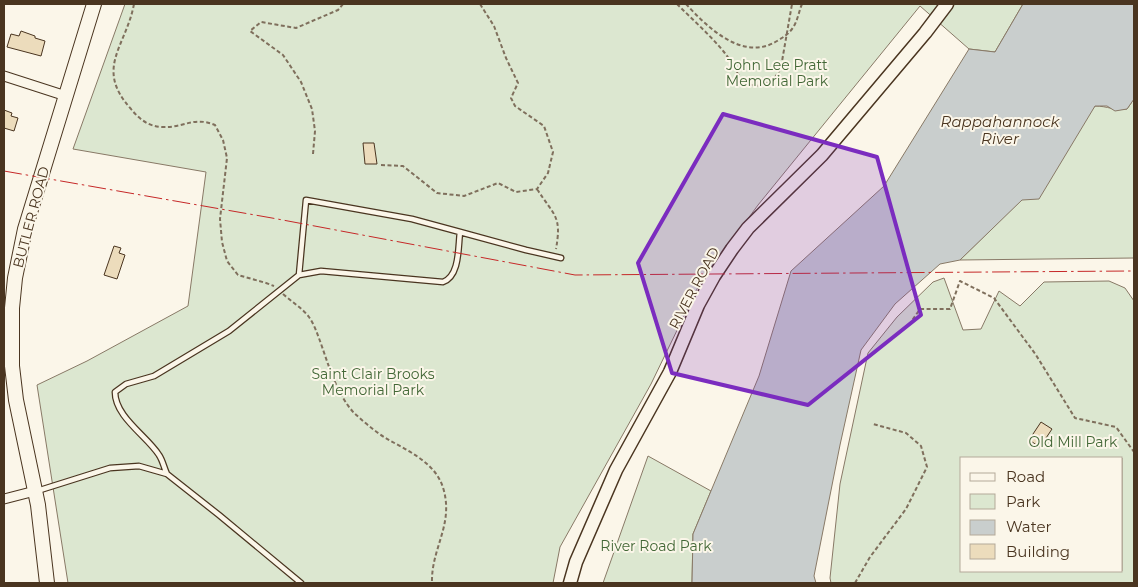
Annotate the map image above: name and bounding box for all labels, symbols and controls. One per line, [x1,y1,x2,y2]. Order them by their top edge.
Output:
park label: John Lee Pratt Memorial Park [725,56,829,90]
water label: Rappahannock River [941,112,1060,148]
street label: BUTLER ROAD [9,164,53,270]
street label: RIVER ROAD [665,244,723,332]
park label: Saint Clair Brooks Memorial Park [312,365,435,399]
park label: Old Mill Park [1029,433,1118,451]
legend [960,457,1123,572]
text: Road [1006,467,1045,486]
text: Park [1006,492,1040,511]
text: Water [1006,517,1052,536]
park label: River Road Park [600,537,712,555]
text: Building [1006,542,1070,561]

